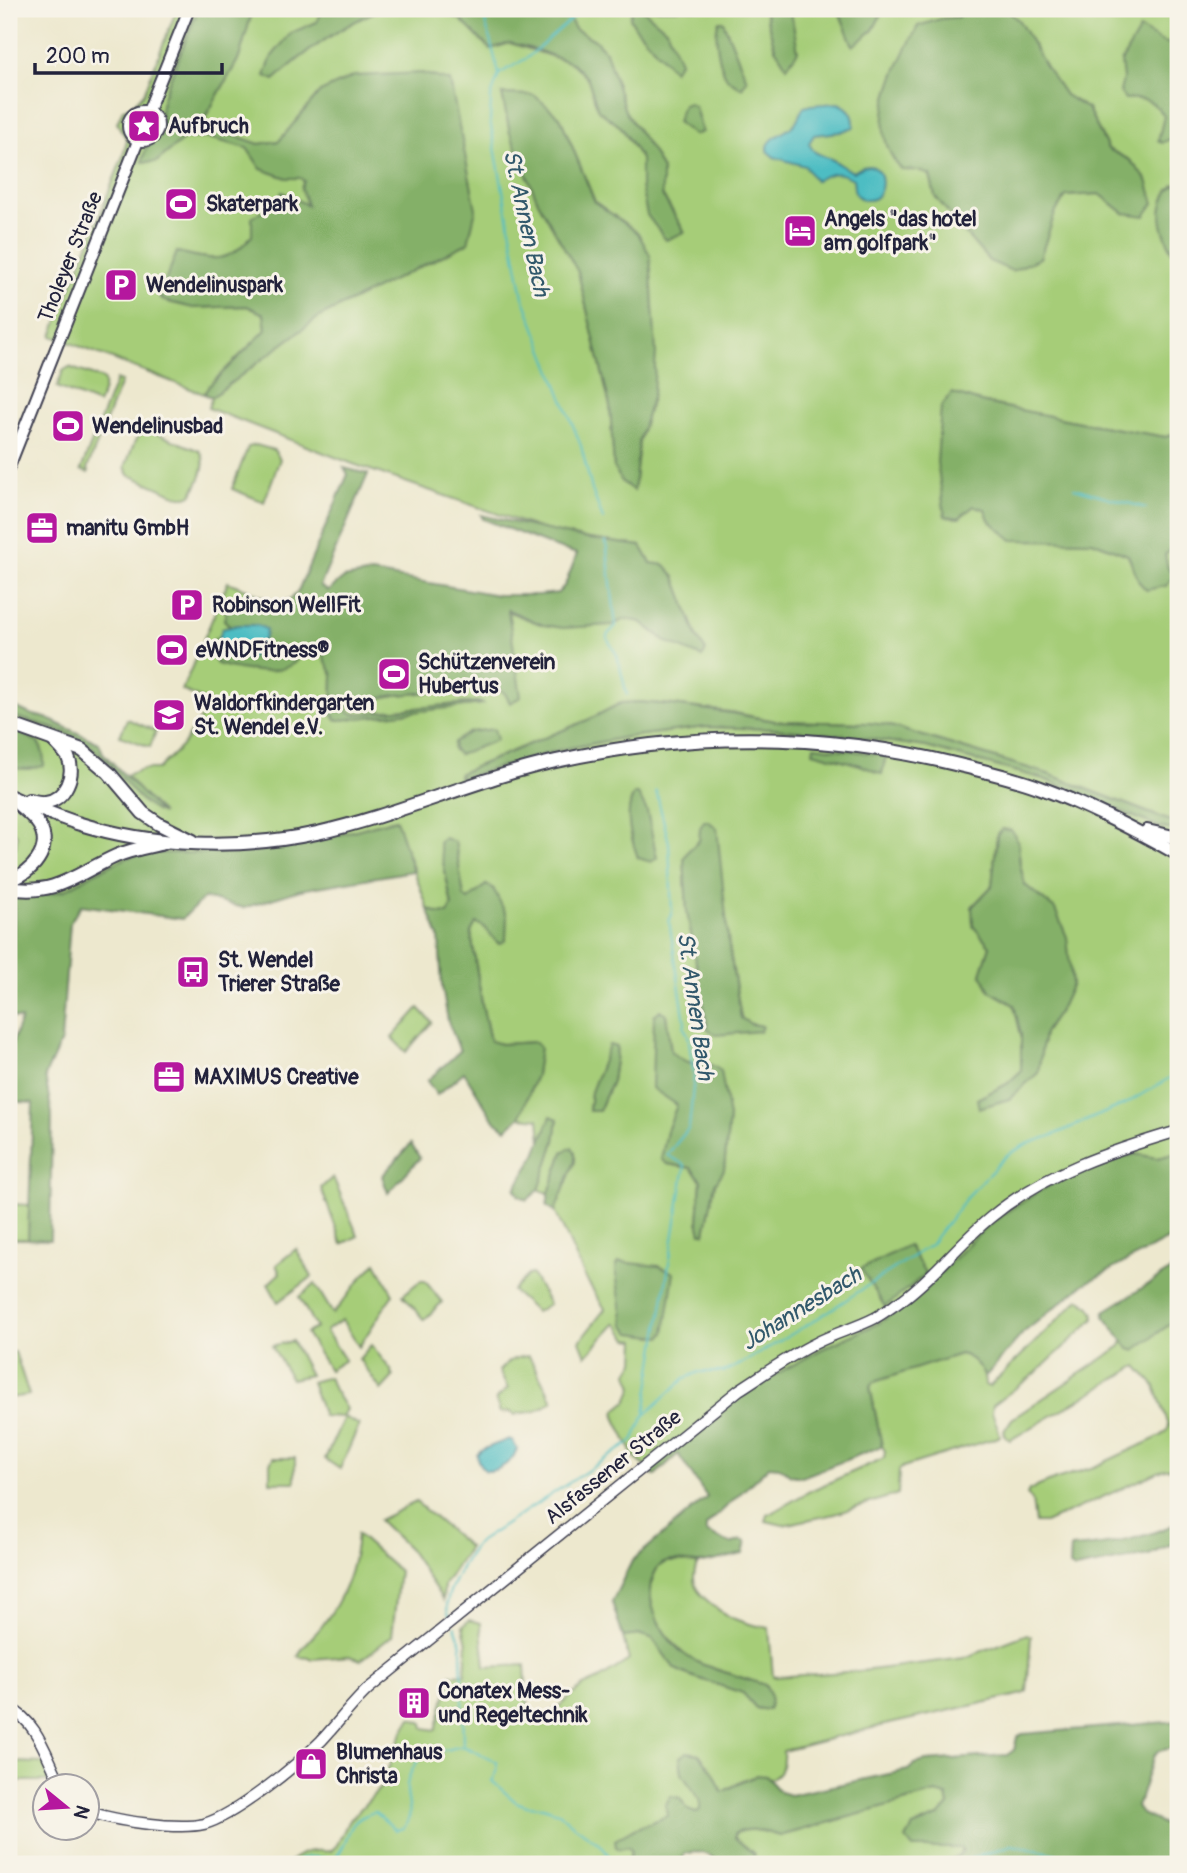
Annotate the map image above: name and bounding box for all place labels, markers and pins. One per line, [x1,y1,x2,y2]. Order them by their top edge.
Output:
place icon: Aufbruch [125,107,163,145]
place label: Aufbruch [168,113,249,140]
sports icon: Skaterpark [162,185,200,223]
place label: Skaterpark [206,191,299,218]
place label: Angels "das hotel am golfpark" [824,206,977,257]
hotel icon: Angels "das hotel am golfpark" [781,212,819,250]
parking icon: Wendelinuspark [102,266,140,304]
place label: Wendelinuspark [146,272,283,299]
sports icon: Wendelinusbad [49,407,87,445]
place label: Wendelinusbad [92,413,223,440]
office icon: manitu GmbH [23,509,61,547]
place label: manitu GmbH [66,515,189,542]
parking icon: Robinson WellFit [168,586,206,624]
place label: Robinson WellFit [212,592,361,619]
sports icon: eWNDFitness® [153,631,191,669]
place label: eWNDFitness® [195,637,330,664]
place label: Schützenverein Hubertus [418,649,556,700]
sports icon: Schützenverein Hubertus [375,655,413,693]
place label: Waldorfkindergarten St. Wendel e.V. [194,690,375,741]
school or university icon: Waldorfkindergarten St. Wendel e.V. [150,696,188,734]
place label: St. Wendel Trierer Straße [217,947,341,998]
bus stop icon: St. Wendel Trierer Straße [174,953,212,991]
office icon: MAXIMUS Creative [150,1058,188,1096]
place label: MAXIMUS Creative [194,1064,359,1091]
place label: Conatex Mess- und Regeltechnik [438,1678,588,1729]
building icon: Conatex Mess- und Regeltechnik [395,1684,433,1722]
place label: Blumenhaus Christa [336,1739,443,1790]
shop icon: Blumenhaus Christa [292,1745,330,1783]

